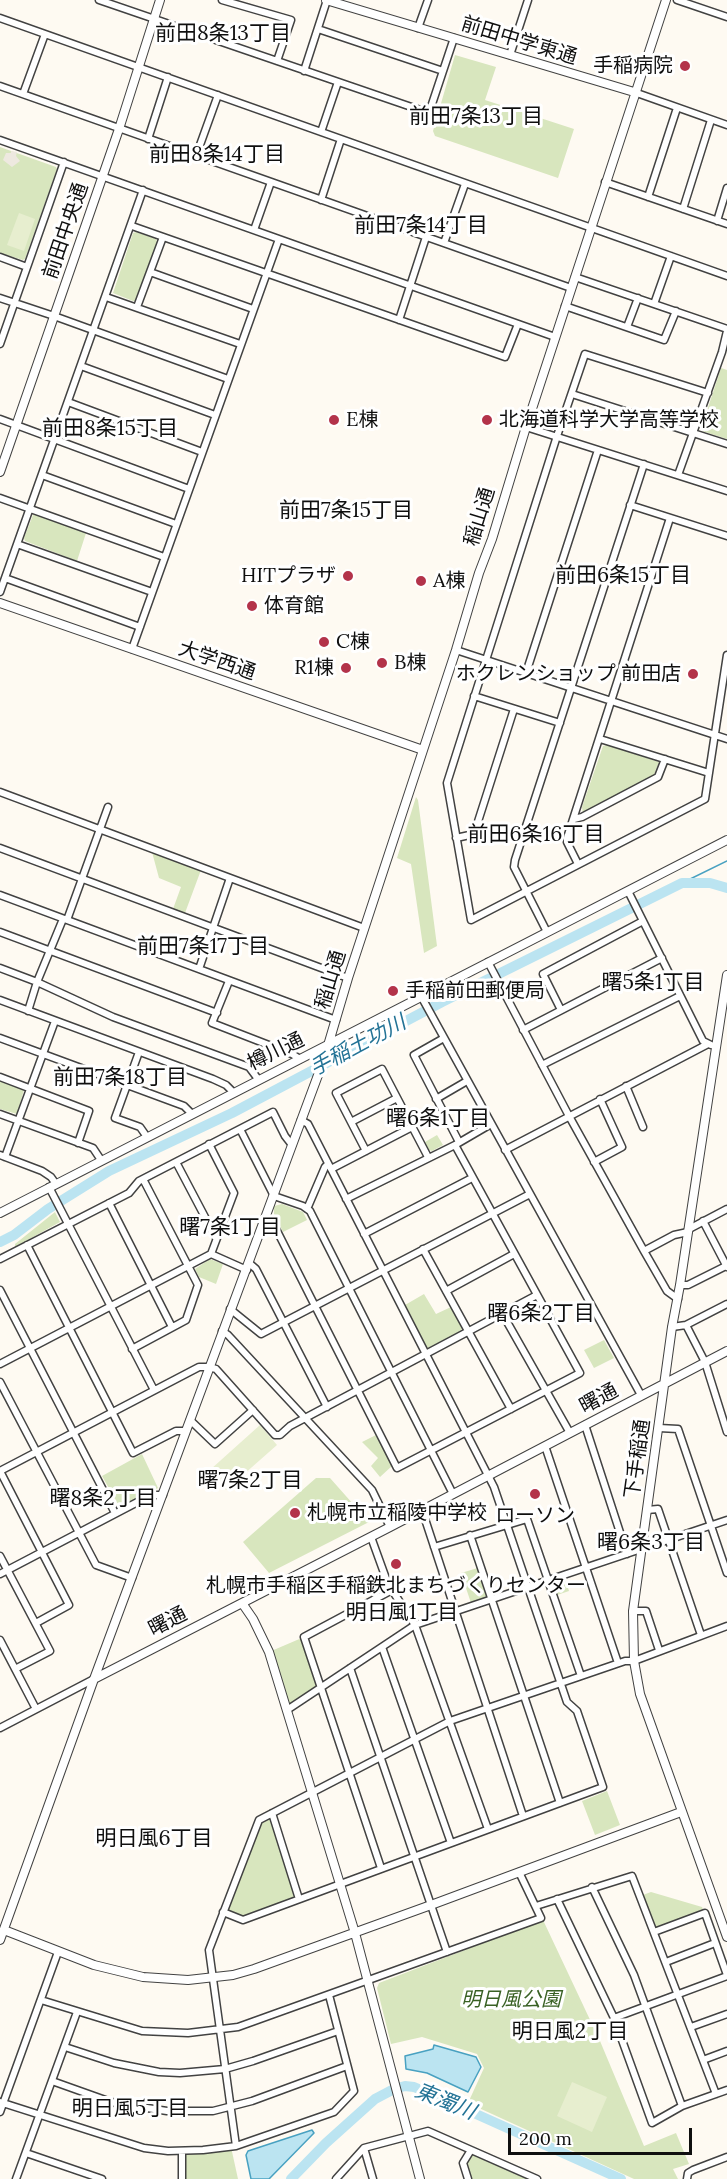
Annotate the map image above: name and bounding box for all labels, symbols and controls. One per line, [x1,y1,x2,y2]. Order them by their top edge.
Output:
street label: 前田中学東通 [458,12,580,70]
district label: 前田8条13丁目 [155,21,291,47]
place label: 手稲病院 [593,54,673,78]
marker: 手稲病院 [678,59,692,73]
district label: 前田7条13丁目 [409,104,543,130]
district label: 前田8条14丁目 [149,142,285,168]
street label: 前田中央通 [38,180,94,282]
district label: 前田7条14丁目 [354,213,488,239]
place label: E棟 [346,408,378,432]
place label: 北海道科学大学高等学校 [499,408,719,432]
marker: E棟 [327,413,341,427]
marker: 北海道科学大学高等学校 [480,413,494,427]
district label: 前田8条15丁目 [42,416,178,442]
street label: 稲山通 [460,485,500,549]
district label: 前田7条15丁目 [279,498,413,524]
district label: 前田6条15丁目 [555,563,691,589]
place label: HITプラザ [241,564,336,588]
marker: HITプラザ [341,569,355,583]
place label: A棟 [433,569,466,593]
marker: A棟 [414,574,428,588]
place label: 体育館 [264,594,324,618]
marker: 体育館 [245,599,259,613]
place label: C棟 [336,630,370,654]
marker: C棟 [317,635,331,649]
street label: 大学西通 [175,637,259,685]
place label: B棟 [394,651,426,675]
place label: R1棟 [294,656,334,680]
marker: B棟 [375,656,389,670]
marker: R1棟 [339,661,353,675]
place label: ホクレンショップ 前田店 [456,662,681,686]
marker: ホクレンショップ 前田店 [686,667,700,681]
district label: 前田6条16丁目 [468,822,604,848]
district label: 前田7条17丁目 [137,934,269,960]
street label: 稲山通 [311,948,351,1012]
district label: 曙5条1丁目 [601,970,705,996]
place label: 手稲前田郵便局 [405,979,545,1003]
marker: 手稲前田郵便局 [386,984,400,998]
water label: 手稲土功川 [306,1010,410,1082]
street label: 樽川通 [244,1028,308,1076]
district label: 前田7条18丁目 [53,1065,187,1091]
district label: 曙6条1丁目 [386,1106,490,1132]
district label: 曙7条1丁目 [179,1215,281,1241]
district label: 曙6条2丁目 [487,1301,595,1327]
street label: 曙通 [576,1379,622,1419]
street label: 下手稲通 [621,1418,655,1500]
district label: 曙7条2丁目 [198,1468,302,1494]
district label: 曙8条2丁目 [49,1486,157,1512]
marker: ローソン [528,1487,542,1501]
place label: 札幌市立稲陵中学校 [307,1501,487,1525]
place label: ローソン [495,1504,575,1528]
marker: 札幌市立稲陵中学校 [288,1506,302,1520]
district label: 曙6条3丁目 [597,1530,705,1556]
marker: 札幌市手稲区手稲鉄北まちづくりセンター [389,1557,403,1571]
place label: 札幌市手稲区手稲鉄北まちづくりセンター [206,1574,586,1598]
district label: 明日風1丁目 [346,1600,458,1626]
street label: 曙通 [145,1602,191,1642]
district label: 明日風6丁目 [95,1826,213,1852]
park label: 明日風公園 [461,1988,561,2012]
district label: 明日風2丁目 [512,2019,628,2045]
water label: 東濁川 [411,2079,479,2125]
district label: 明日風5丁目 [72,2096,188,2122]
scale bar [511,2116,696,2154]
text: 200 m [519,2127,572,2150]

